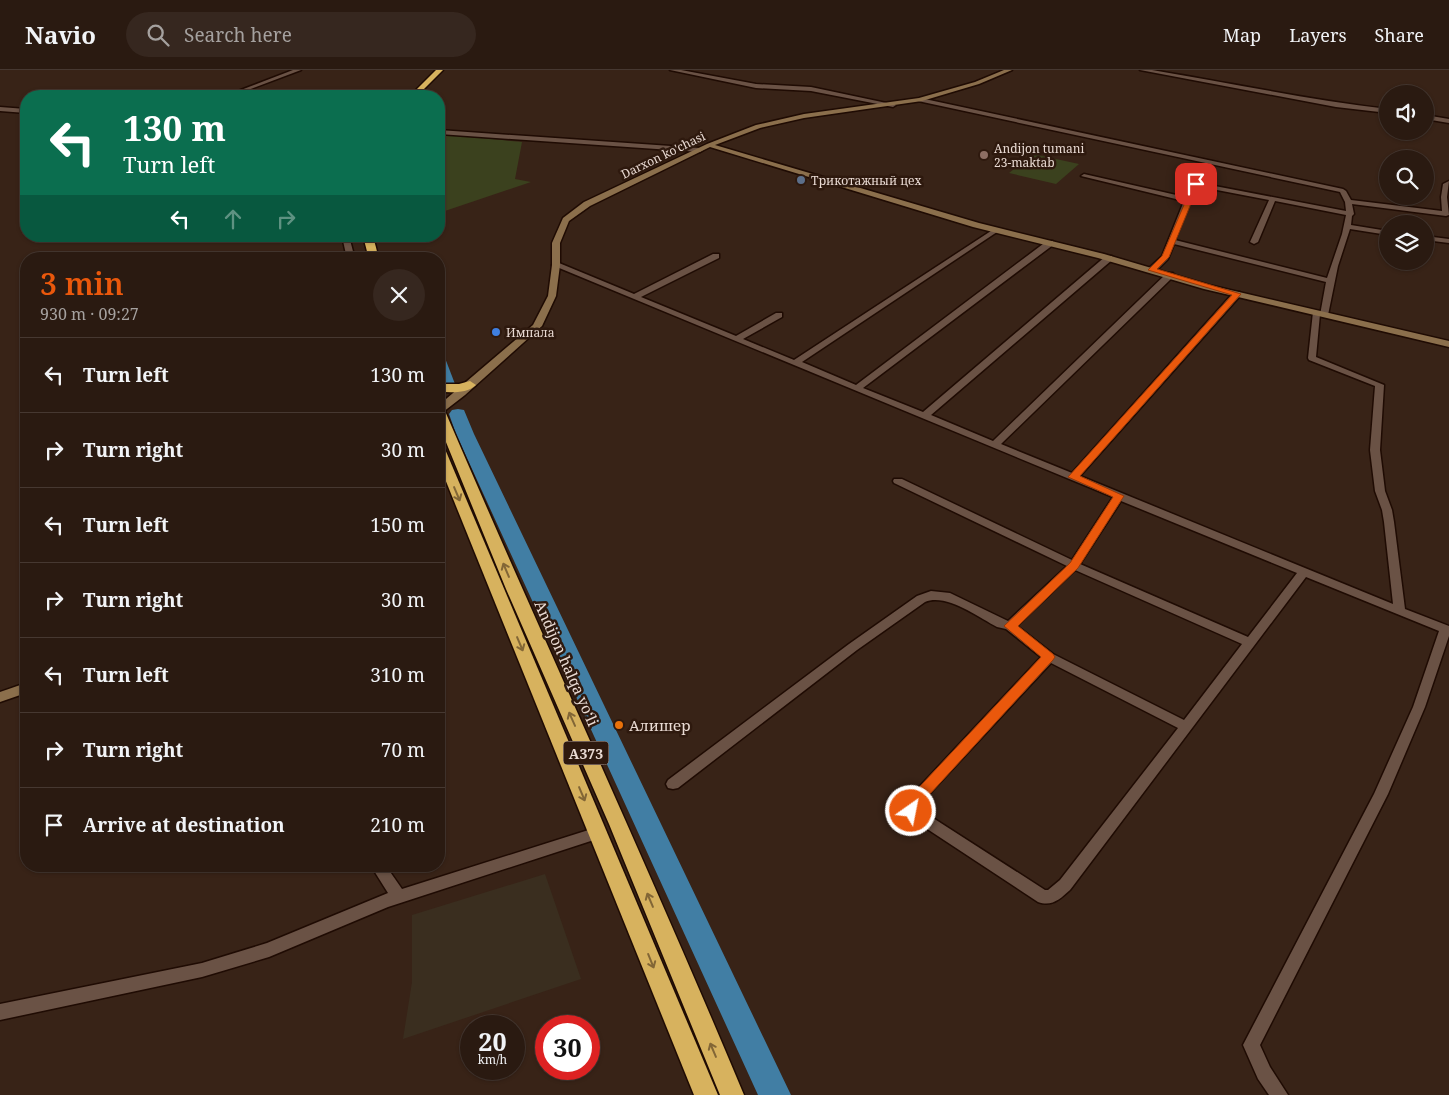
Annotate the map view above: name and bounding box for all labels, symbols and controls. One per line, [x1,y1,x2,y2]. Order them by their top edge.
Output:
search box [126,12,476,57]
text: Navio [25,18,96,51]
icon: search [144,21,172,49]
text: Search here [184,22,292,48]
text: Map [1223,23,1261,47]
text: Layers [1289,23,1347,47]
text: Share [1375,23,1424,47]
map controls [1379,85,1434,270]
button: sound [1379,85,1434,140]
text: 130 m [123,104,226,151]
icon: left [40,110,105,175]
street label: Darxon ko'chasi [618,127,708,183]
place label: Andijon tumani 23-maktab [994,140,1084,171]
text: Turn left [123,149,215,179]
marker: Andijon tumani 23-maktab [978,149,990,161]
button: search [1379,150,1434,205]
pin [1175,163,1217,205]
icon: arrive [1182,170,1210,198]
place label: Трикотажный цех [811,172,921,189]
marker: Трикотажный цех [795,174,807,186]
icon: left [166,205,194,233]
icon: ahead [219,205,247,233]
icon: right [272,205,300,233]
button: layers [1379,215,1434,270]
text: 3 min [40,263,124,304]
button: close [373,269,425,321]
text: 930 m · 09:27 [40,303,139,325]
place label: Импала [506,324,555,341]
marker: Импала [490,326,502,338]
icon: left [40,361,68,389]
text: Turn left [83,362,169,388]
text: 130 m [370,362,425,388]
icon: right [40,436,68,464]
text: Turn right [83,437,183,463]
text: 30 m [381,437,425,463]
one-way arrow [453,486,463,501]
icon: left [40,511,68,539]
text: Turn left [83,512,169,538]
text: 150 m [370,512,425,538]
one-way arrow [501,563,511,578]
icon: right [40,586,68,614]
text: Turn right [83,587,183,613]
text: 30 m [381,587,425,613]
street label: Andijon halqa yo‘li [530,597,604,729]
one-way arrow [516,636,525,651]
icon: left [40,661,68,689]
text: Turn left [83,662,169,688]
text: 310 m [370,662,425,688]
one-way arrow [566,712,576,727]
place label: Алишер [629,715,691,735]
marker: Алишер [613,719,625,731]
icon: right [40,736,68,764]
text: Turn right [83,737,183,763]
text: 70 m [381,737,425,763]
road number: A373 [564,741,608,764]
position arrow [884,784,936,836]
one-way arrow [578,786,588,801]
icon: arrive [40,811,68,839]
text: Arrive at destination [83,812,285,838]
text: 210 m [370,812,425,838]
one-way arrow [645,893,654,908]
one-way arrow [647,953,656,968]
speed limit sign: 30 [535,1015,600,1080]
text: 20 [478,1024,507,1058]
one-way arrow [708,1043,717,1058]
text: km/h [478,1051,507,1068]

